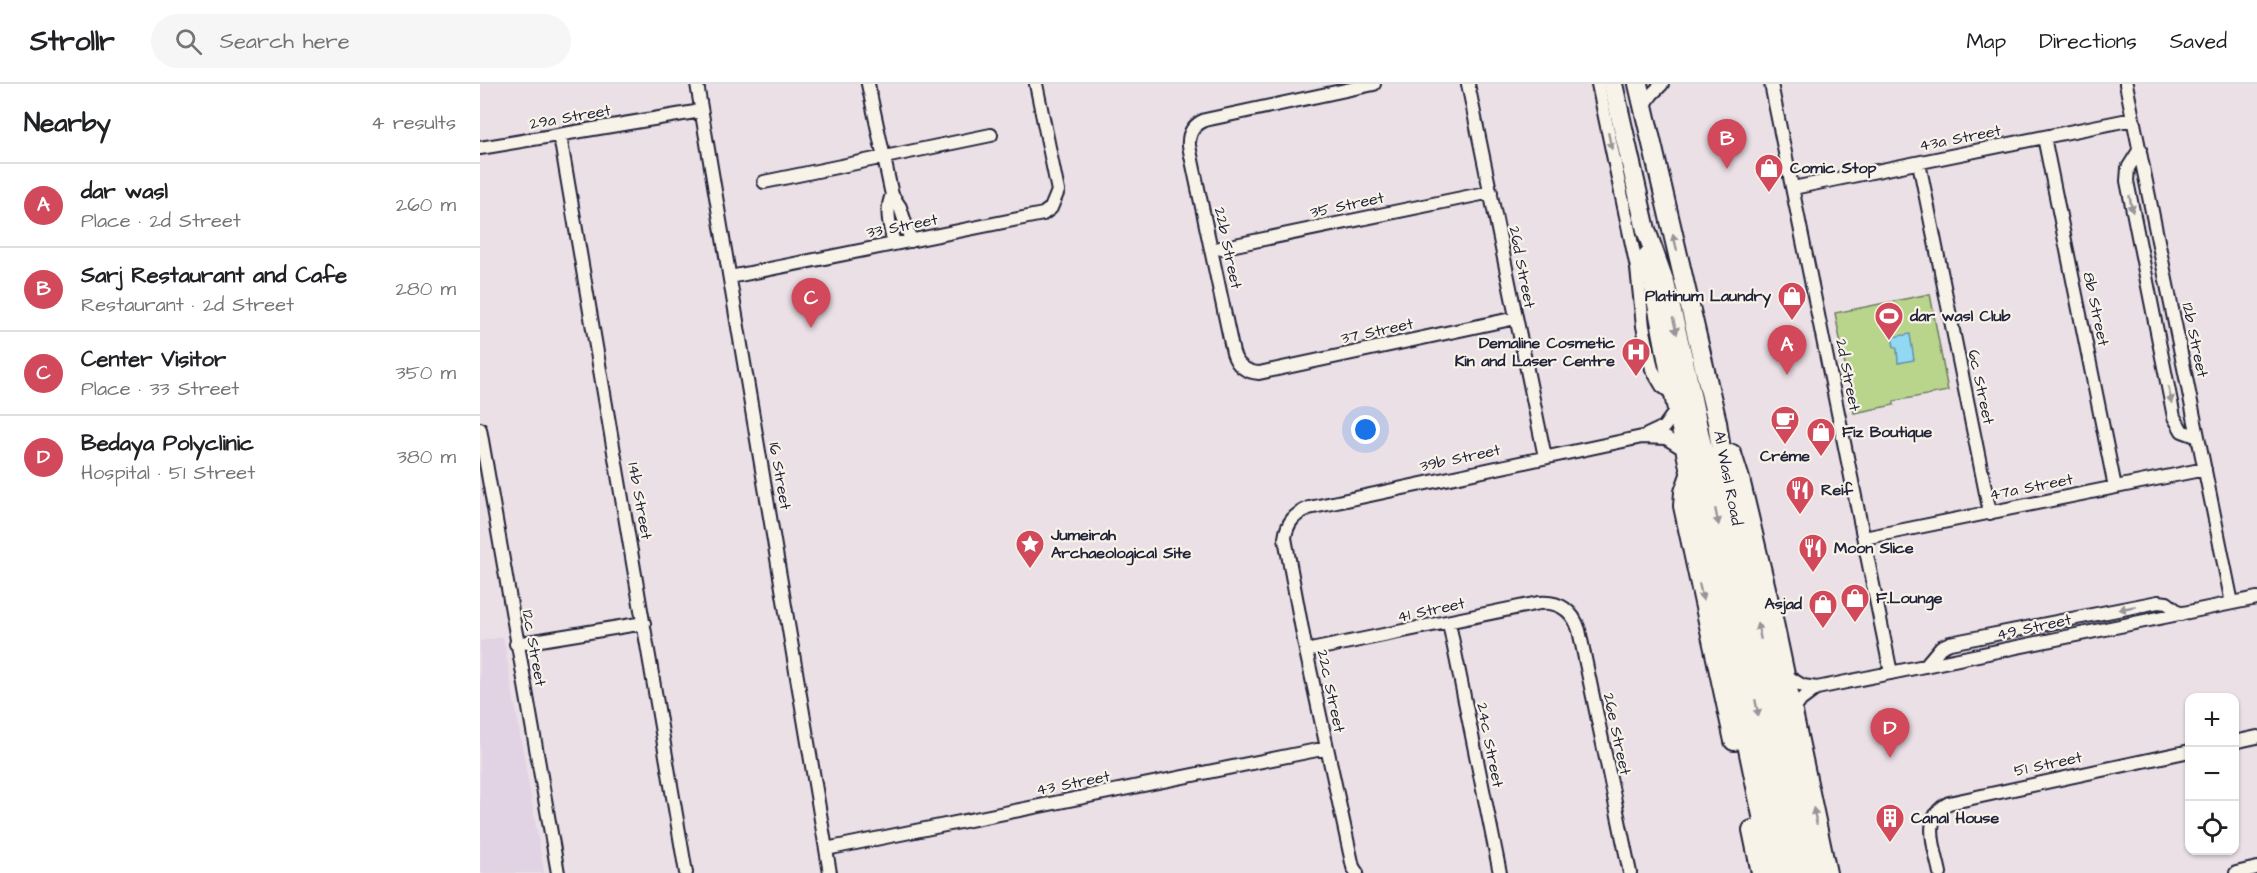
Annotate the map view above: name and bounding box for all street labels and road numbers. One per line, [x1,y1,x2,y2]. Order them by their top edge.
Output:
street label: 29a Street [528,99,613,135]
street label: 43a Street [1917,119,2003,157]
street label: 35 Street [1308,186,1387,224]
street label: 22b Street [1209,205,1248,291]
street label: 33 Street [865,208,940,244]
street label: 26d Street [1503,224,1541,310]
street label: 8b Street [2077,270,2115,349]
street label: 12b Street [2176,301,2214,380]
street label: 37 Street [1339,312,1416,349]
street label: 2d Street [1830,337,1866,414]
street label: 6c Street [1962,348,2000,427]
street label: Al Wasl Road [1708,429,1748,527]
street label: 39b Street [1418,439,1503,477]
street label: 16 Street [763,441,797,512]
street label: 14b Street [622,461,658,542]
street label: 47a Street [1987,468,2075,506]
street label: 41 Street [1395,592,1467,628]
street label: 12c Street [516,608,552,688]
street label: 49 Street [1995,608,2074,646]
street label: 22c Street [1311,648,1351,735]
street label: 26e Street [1598,691,1637,778]
street label: 24c Street [1471,701,1509,790]
street label: 51 Street [2012,746,2085,782]
street label: 43 Street [1034,765,1112,801]

